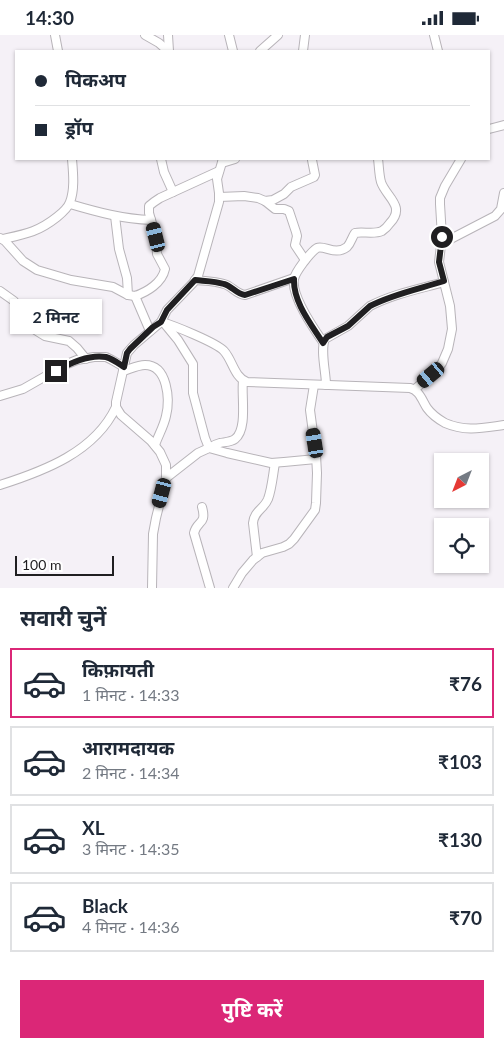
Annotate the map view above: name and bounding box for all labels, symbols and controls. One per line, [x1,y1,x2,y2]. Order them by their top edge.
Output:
text: 14:30 [25,6,74,29]
text: पिकअप [65,68,126,91]
text: ड्रॉप [65,116,93,139]
car [145,221,166,253]
route start [431,226,453,248]
callout: 2 मिनट [10,299,102,333]
text: 2 मिनट [33,307,79,326]
route end [45,360,67,382]
car [414,360,447,390]
car [305,427,324,459]
north arrow [434,453,489,507]
map controls [434,453,489,573]
car [150,477,173,509]
button: locate [434,518,489,573]
scale bar [15,553,114,576]
text: 100 m [22,556,61,573]
text: सवारी चुनें [20,604,106,631]
text: किफ़ायती [82,658,154,681]
icon: car [22,661,67,706]
text: ₹76 [449,672,482,695]
text: 1 मिनट · 14:33 [82,685,180,704]
text: आरामदायक [82,736,174,759]
icon: car [22,739,67,784]
text: ₹103 [438,750,482,773]
text: 2 मिनट · 14:34 [82,763,180,782]
text: XL [82,816,105,839]
icon: car [22,817,67,862]
text: ₹130 [438,828,482,851]
text: 3 मिनट · 14:35 [82,839,180,858]
text: Black [82,894,128,917]
icon: car [22,895,67,940]
text: ₹70 [449,906,482,929]
text: 4 मिनट · 14:36 [82,917,180,936]
button: पुष्टि करें [20,980,484,1038]

